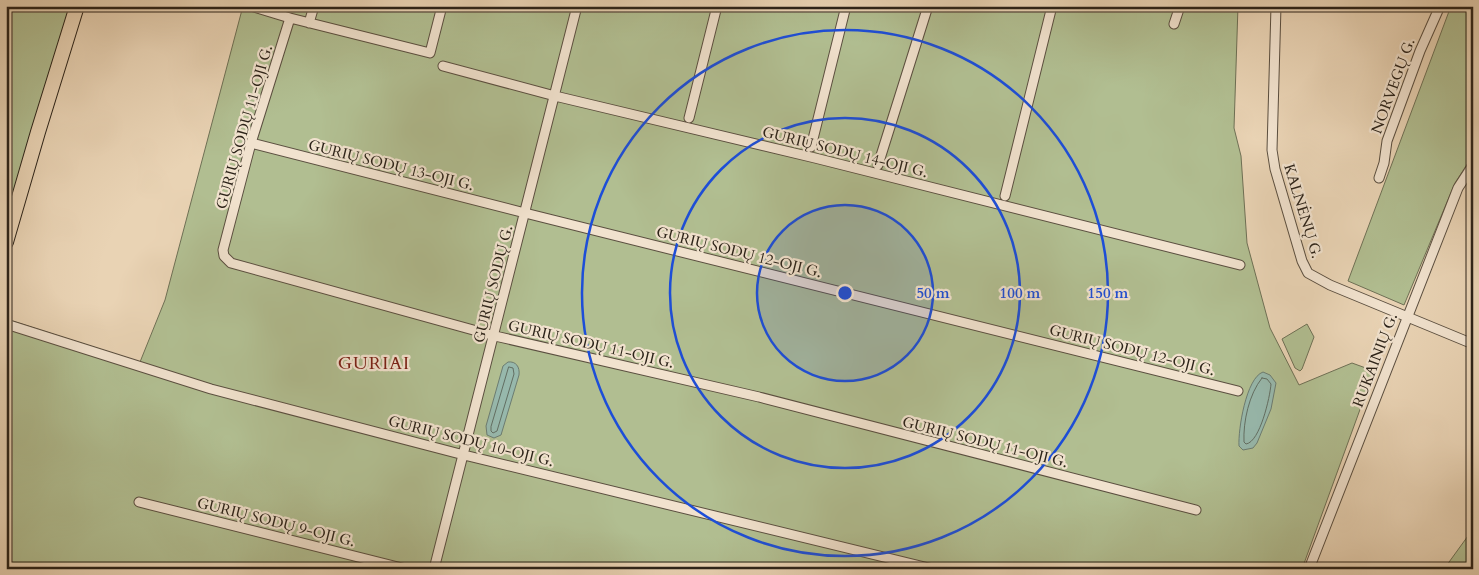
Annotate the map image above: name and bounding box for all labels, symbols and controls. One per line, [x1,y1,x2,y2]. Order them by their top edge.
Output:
street label: NORVEGŲ G. [1366,35,1420,137]
street label: GURIŲ SODŲ 11-OJI G. [211,43,277,211]
street label: GURIŲ SODŲ 14-OJI G. [760,122,930,182]
street label: GURIŲ SODŲ 13-OJI G. [306,135,476,195]
street label: KALNĖNŲ G. [1279,161,1327,261]
street label: GURIŲ SODŲ 12-OJI G. [654,222,824,282]
street label: GURIŲ SODŲ G. [469,223,517,345]
text: 50 m [916,283,950,303]
text: 100 m [1000,283,1041,303]
text: 150 m [1088,283,1129,303]
centre of rings [836,284,854,302]
street label: RUKAINIŲ G. [1348,310,1402,410]
street label: GURIŲ SODŲ 11-OJI G. [506,315,676,373]
street label: GURIŲ SODŲ 12-OJI G. [1047,320,1217,380]
district label: GURIAI [338,351,410,376]
street label: GURIŲ SODŲ 10-OJI G. [386,411,556,471]
street label: GURIŲ SODŲ 11-OJI G. [900,412,1070,472]
street label: GURIŲ SODŲ 9-OJI G. [195,493,357,551]

